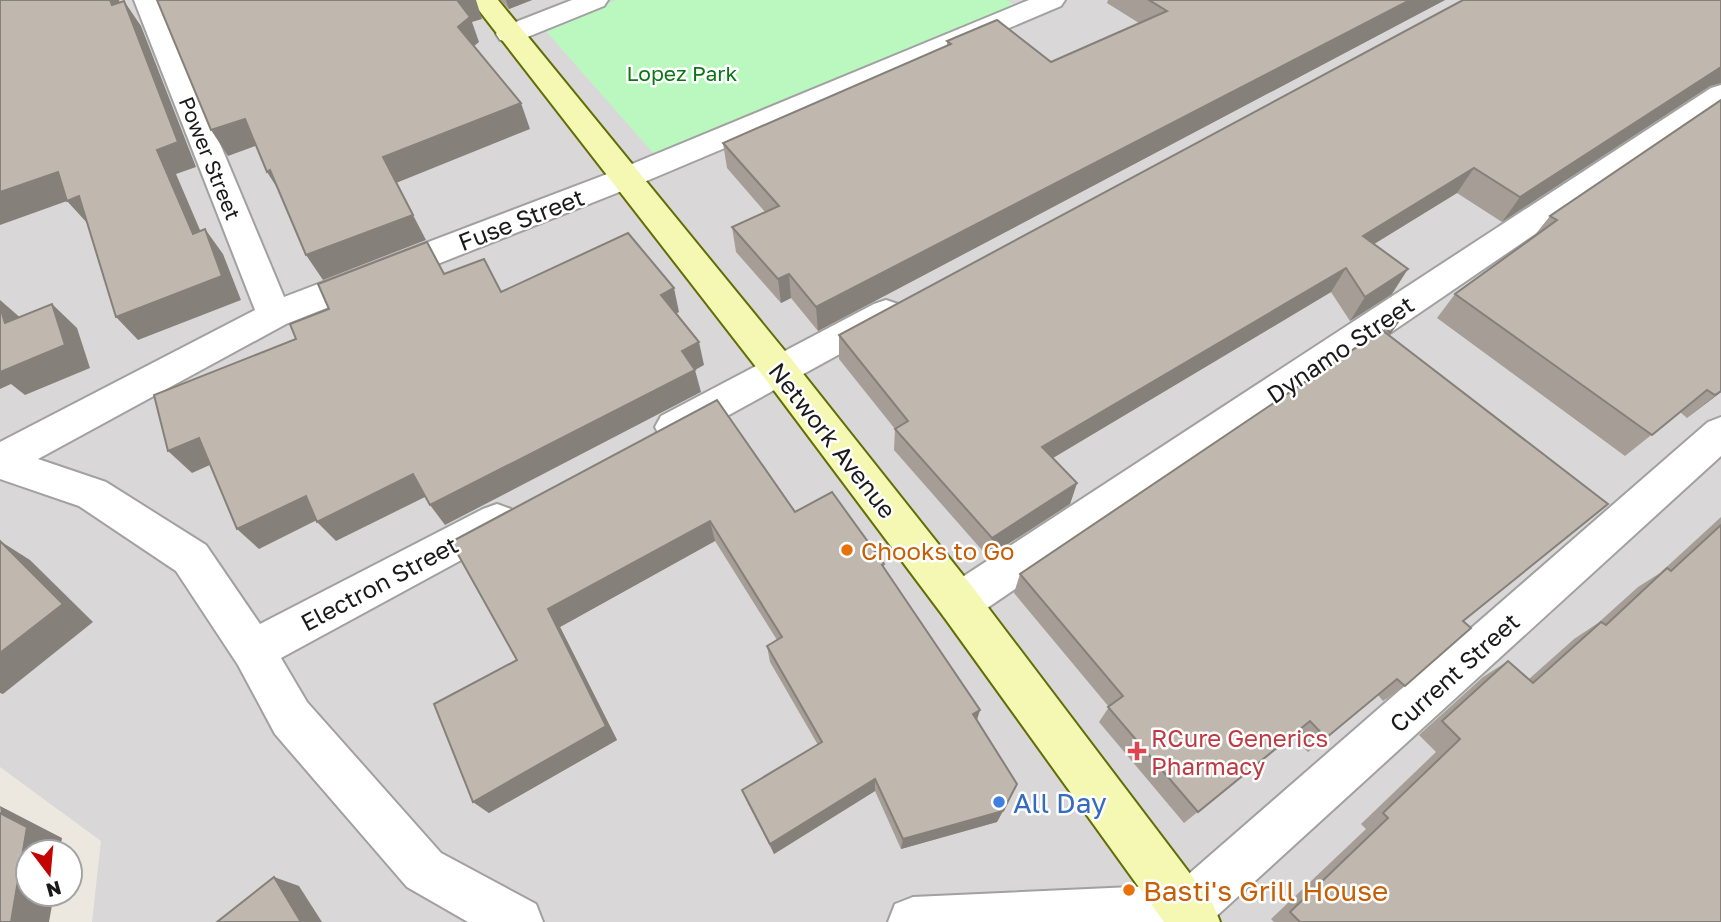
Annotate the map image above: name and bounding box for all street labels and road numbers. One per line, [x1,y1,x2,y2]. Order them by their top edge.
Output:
street label: Power Street [174,93,246,223]
street label: Fuse Street [454,182,588,256]
street label: Dynamo Street [1261,289,1419,409]
street label: Network Avenue [763,357,903,523]
street label: Electron Street [295,529,463,637]
street label: Current Street [1383,606,1525,738]

